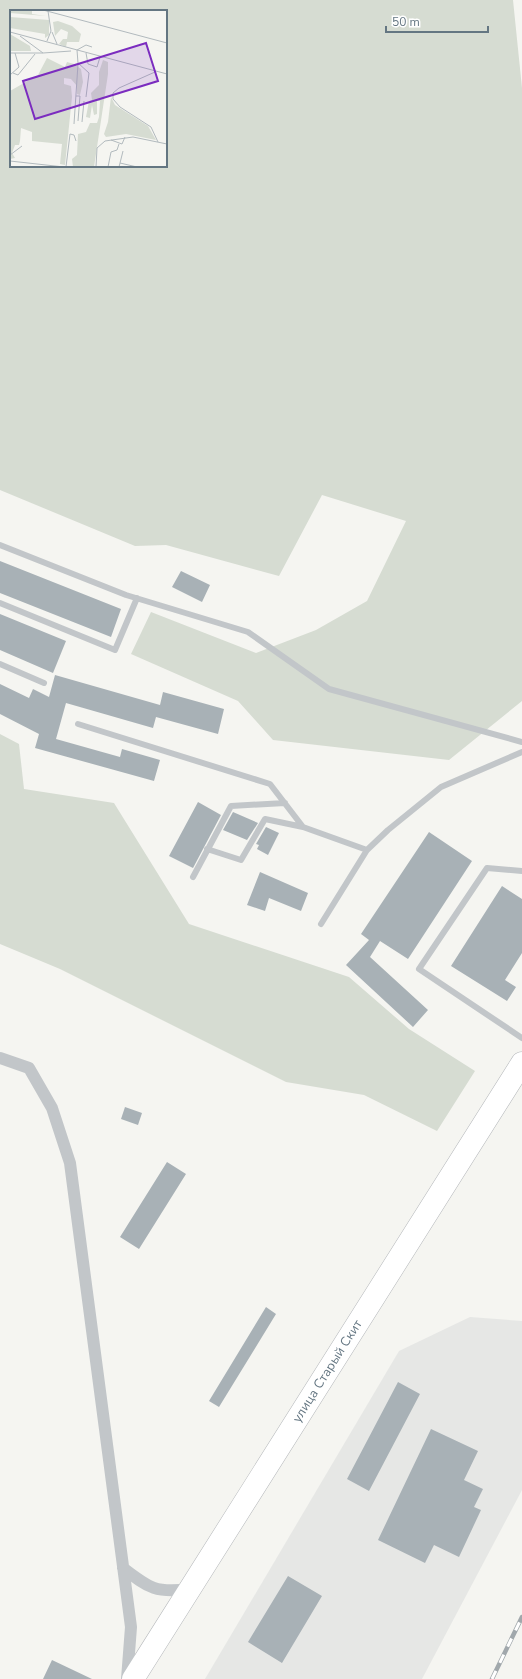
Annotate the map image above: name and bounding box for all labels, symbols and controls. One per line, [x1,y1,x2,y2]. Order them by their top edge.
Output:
scale bar [386,8,488,34]
inset map [10,10,167,167]
text: 50 m [392,14,420,30]
street label: улица Старый Скит [288,1316,367,1426]

